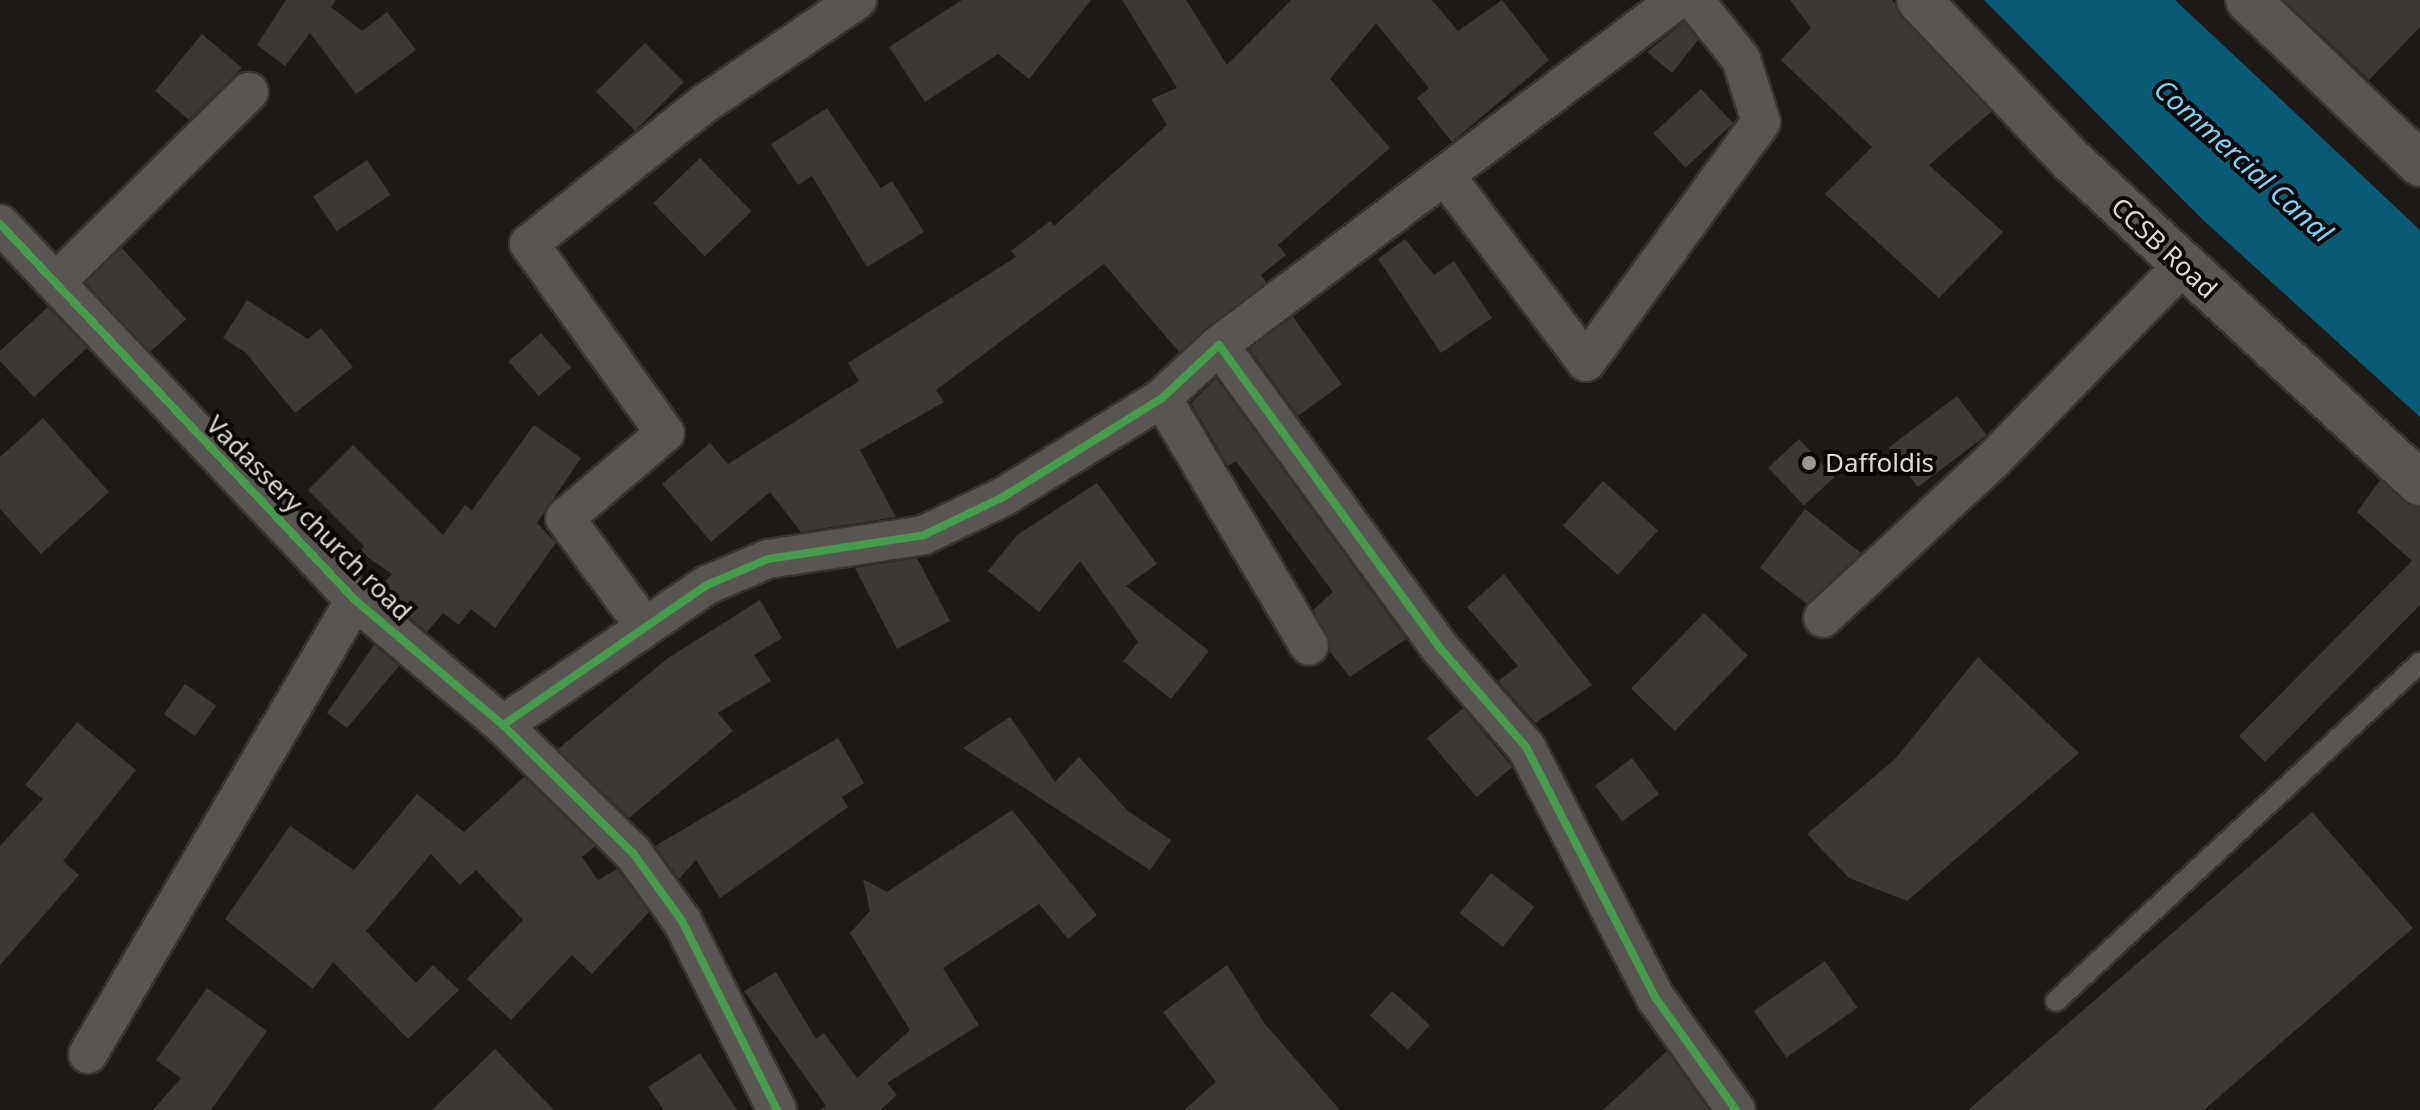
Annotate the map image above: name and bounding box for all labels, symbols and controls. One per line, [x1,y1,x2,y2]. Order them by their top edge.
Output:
water label: Commercial Canal [2148,71,2340,249]
street label: CCSB Road [2105,191,2223,305]
street label: Vadassery church road [200,409,418,627]
place label: Daffoldis [1825,447,1934,479]
marker: Daffoldis [1800,454,1818,472]

